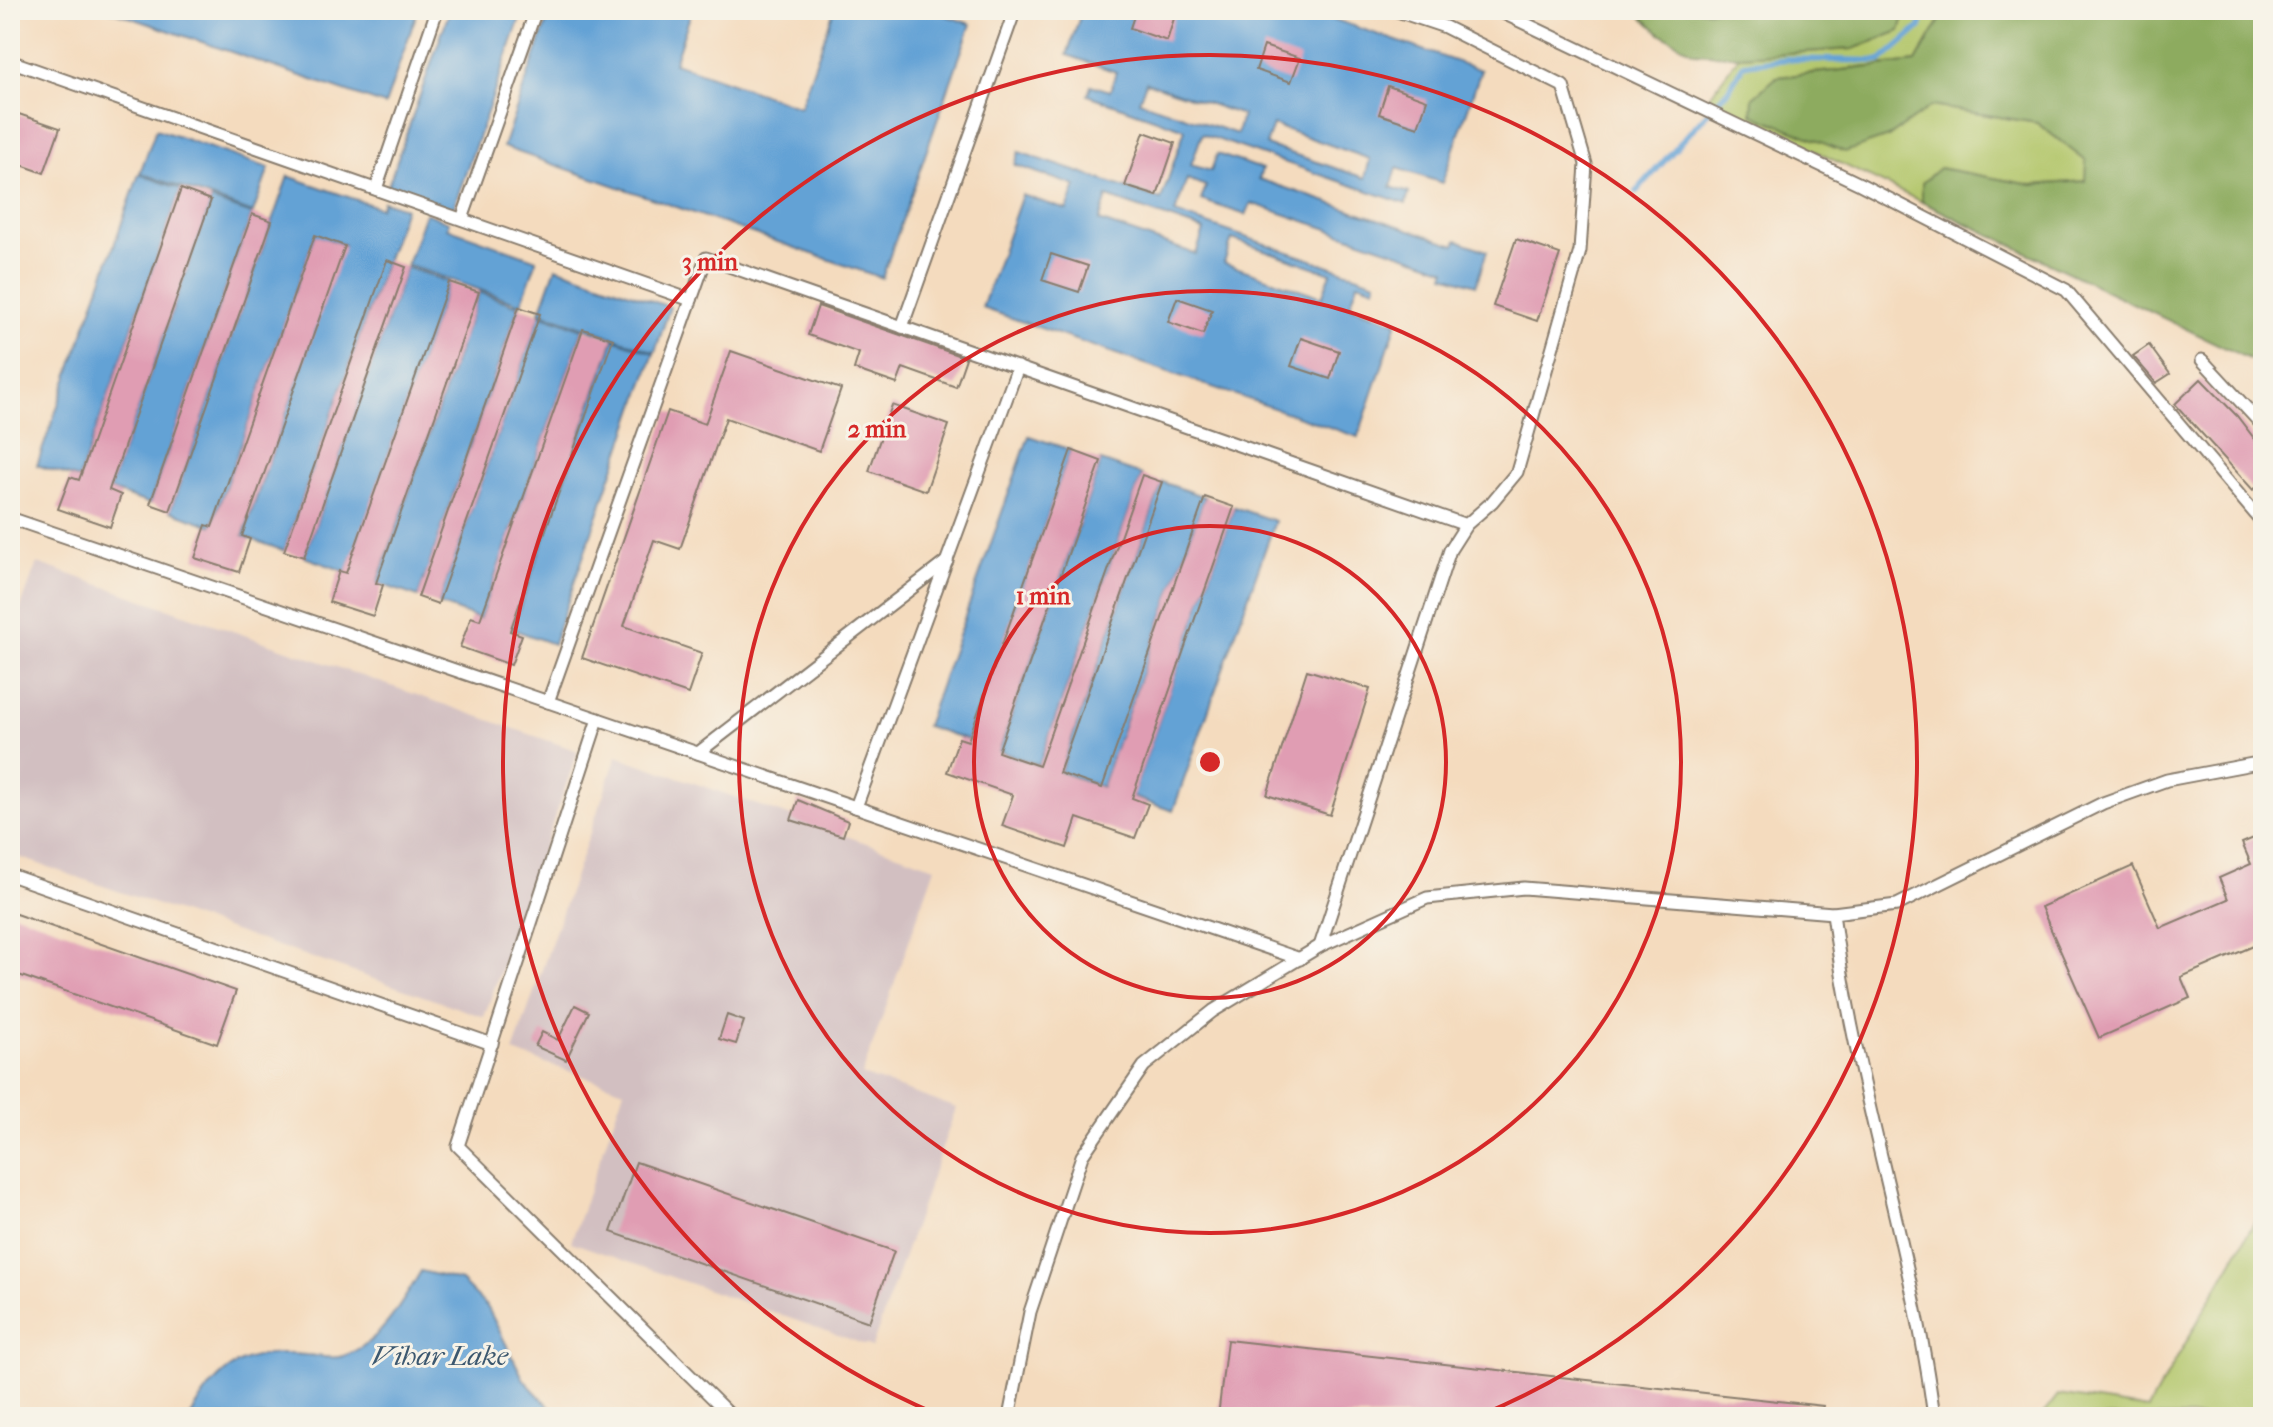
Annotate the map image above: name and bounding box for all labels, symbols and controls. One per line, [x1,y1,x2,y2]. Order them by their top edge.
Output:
text: 3 min [682,248,739,276]
text: 2 min [848,415,907,443]
text: 1 min [1016,582,1071,610]
centre of rings [1196,748,1224,776]
water label: Vihar Lake [372,1339,509,1372]

